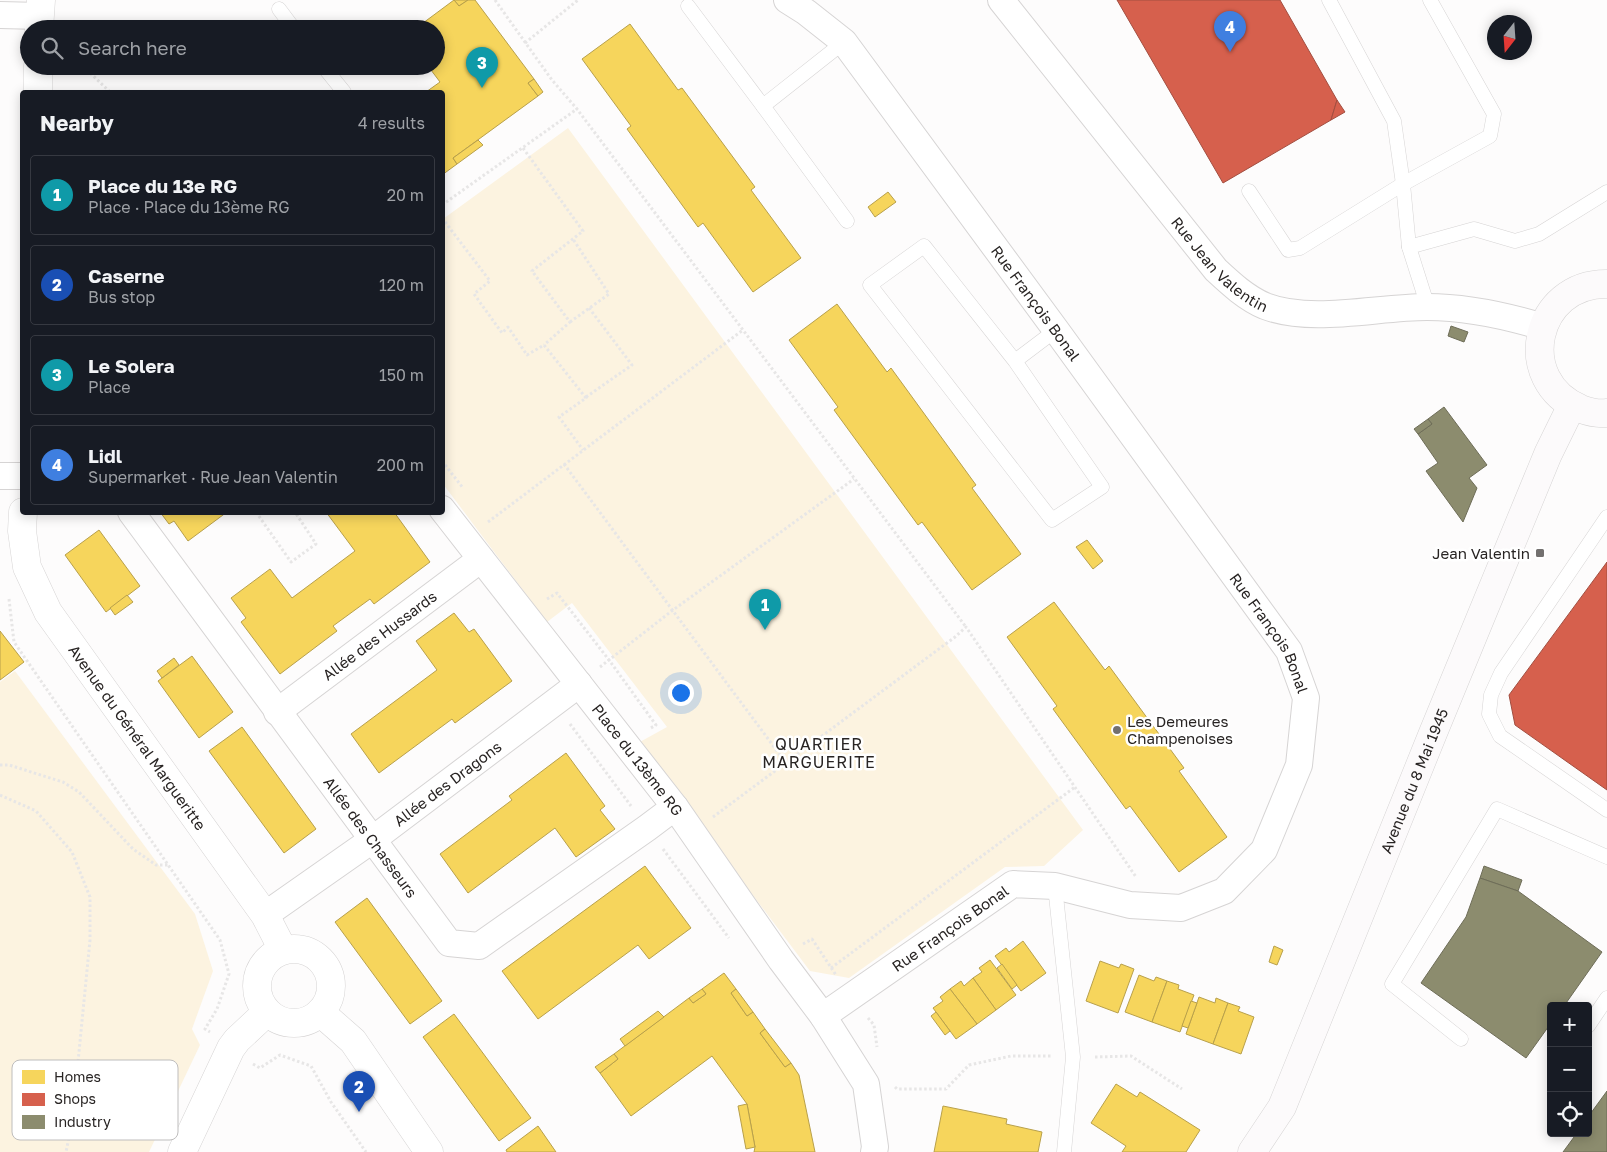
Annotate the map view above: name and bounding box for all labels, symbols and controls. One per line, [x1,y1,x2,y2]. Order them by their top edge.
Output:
pin: 4 [1214,11,1246,52]
north arrow [1487,15,1532,60]
search box [20,20,445,75]
icon: search [38,34,66,62]
text: Search here [78,36,187,59]
pin: 3 [466,47,498,88]
text: Nearby [40,110,114,136]
text: 4 results [358,113,425,133]
text: Place du 13e RG [88,174,237,197]
text: 1 [53,185,61,205]
text: 20 m [387,185,424,205]
text: Place · Place du 13ème RG [88,197,290,217]
street label: Rue Jean Valentin [1168,213,1271,315]
street label: Rue François Bonal [988,242,1084,364]
text: Caserne [88,264,164,287]
text: 2 [52,275,62,295]
text: 120 m [379,275,424,295]
text: Bus stop [88,287,155,307]
text: Le Solera [88,354,175,377]
text: 3 [52,365,62,385]
text: 150 m [379,365,424,385]
text: Place [88,377,131,397]
text: Lidl [88,444,122,467]
text: 4 [52,455,62,475]
text: 200 m [377,455,424,475]
text: Supermarket · Rue Jean Valentin [88,467,338,487]
place label: Jean Valentin [1432,544,1530,562]
marker: Jean Valentin [1534,547,1546,559]
street label: Rue François Bonal [1226,569,1313,696]
street label: Allée des Hussards [319,587,440,684]
pin: 1 [749,589,781,630]
street label: Avenue du Général Margueritte [65,641,210,833]
your location [668,680,694,706]
street label: Place du 13ème RG [589,700,687,819]
street label: Avenue du 8 Mai 1945 [1376,705,1451,856]
place label: Les Demeures Champenoises [1127,712,1233,747]
marker: Les Demeures Champenoises [1111,724,1123,736]
district label: QUARTIER MARGUERITE [762,734,876,772]
street label: Allée des Dragons [390,737,505,830]
street label: Allée des Chasseurs [320,773,421,901]
street label: Rue François Bonal [888,881,1012,975]
map controls [1547,1002,1592,1137]
button: + [1547,1002,1592,1047]
button: − [1547,1047,1592,1092]
legend [12,1060,178,1140]
text: Homes [54,1068,101,1085]
pin: 2 [343,1071,375,1112]
text: Shops [54,1090,96,1107]
button: locate [1547,1092,1592,1137]
text: Industry [54,1113,111,1130]

